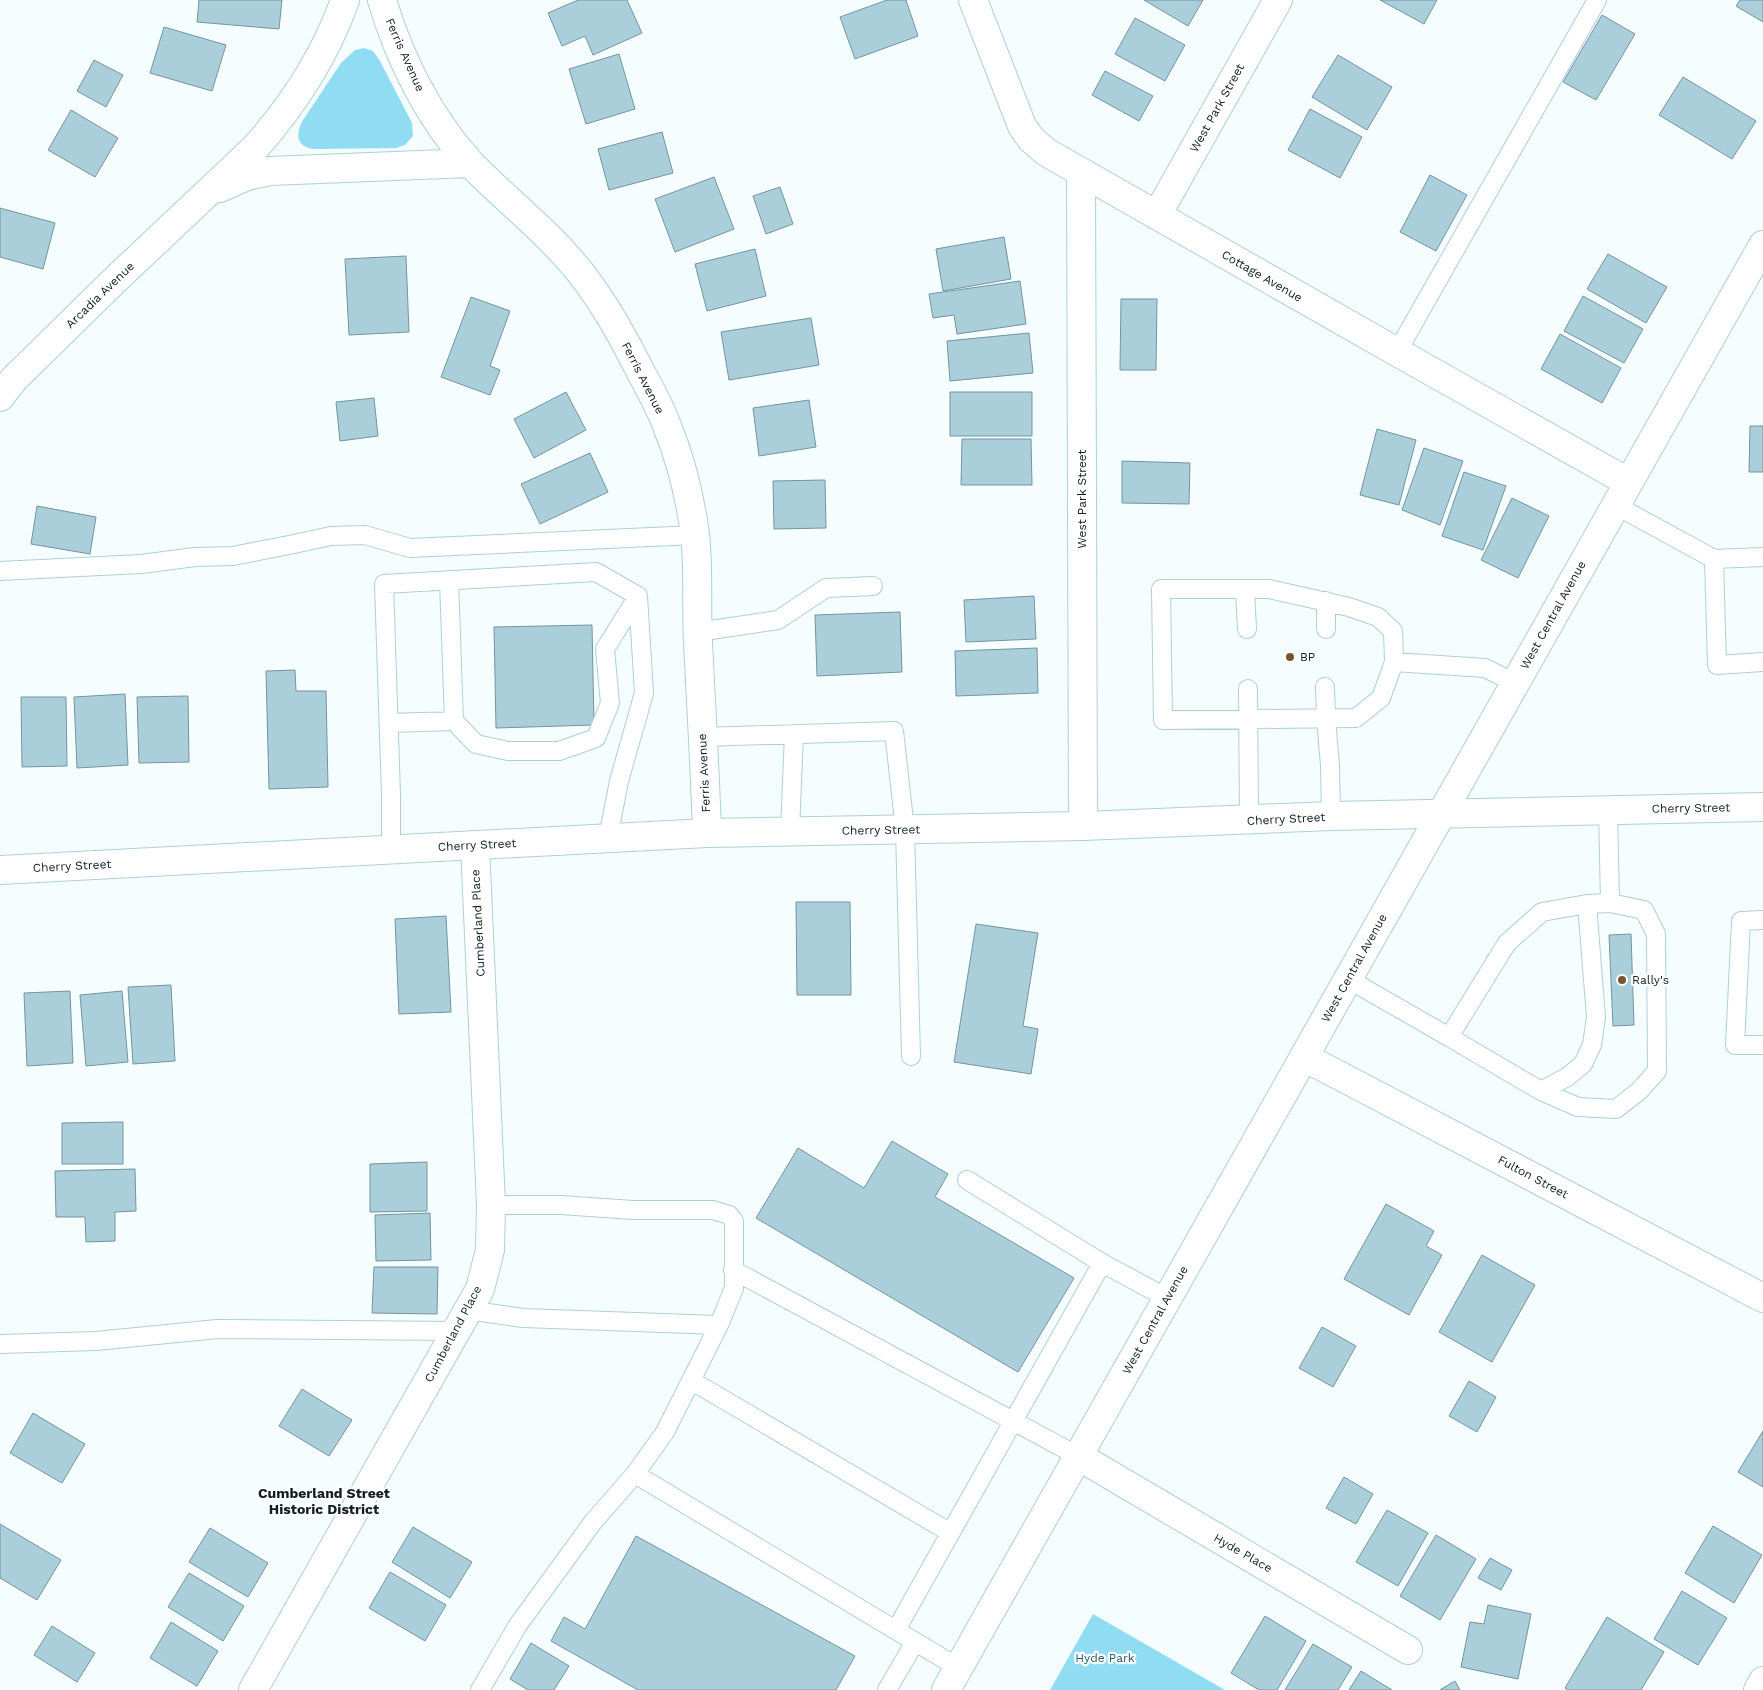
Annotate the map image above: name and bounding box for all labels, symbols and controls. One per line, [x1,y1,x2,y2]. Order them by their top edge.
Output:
street label: Ferris Avenue [383,16,427,94]
street label: West Park Street [1187,61,1247,155]
street label: Cottage Avenue [1219,247,1305,305]
street label: Arcadia Avenue [63,259,137,331]
street label: Ferris Avenue [619,340,667,416]
street label: West Park Street [1075,449,1089,549]
street label: West Central Avenue [1517,558,1589,672]
place label: BP [1300,650,1315,664]
marker: BP [1284,651,1296,663]
street label: Ferris Avenue [695,733,713,813]
street label: Cherry Street [1652,800,1730,816]
street label: Cherry Street [1246,810,1326,828]
street label: Cherry Street [842,822,920,838]
street label: Cherry Street [437,836,517,854]
street label: Cherry Street [32,857,112,875]
street label: Cumberland Place [468,869,488,977]
street label: West Central Avenue [1318,911,1390,1025]
place label: Rally's [1632,973,1669,987]
marker: Rally's [1616,974,1628,986]
street label: Fulton Street [1495,1153,1571,1201]
street label: West Central Avenue [1119,1263,1191,1377]
street label: Cumberland Place [422,1283,484,1385]
district label: Cumberland Street Historic District [258,1485,390,1517]
street label: Hyde Place [1211,1531,1275,1575]
park label: Hyde Park [1075,1651,1135,1665]

